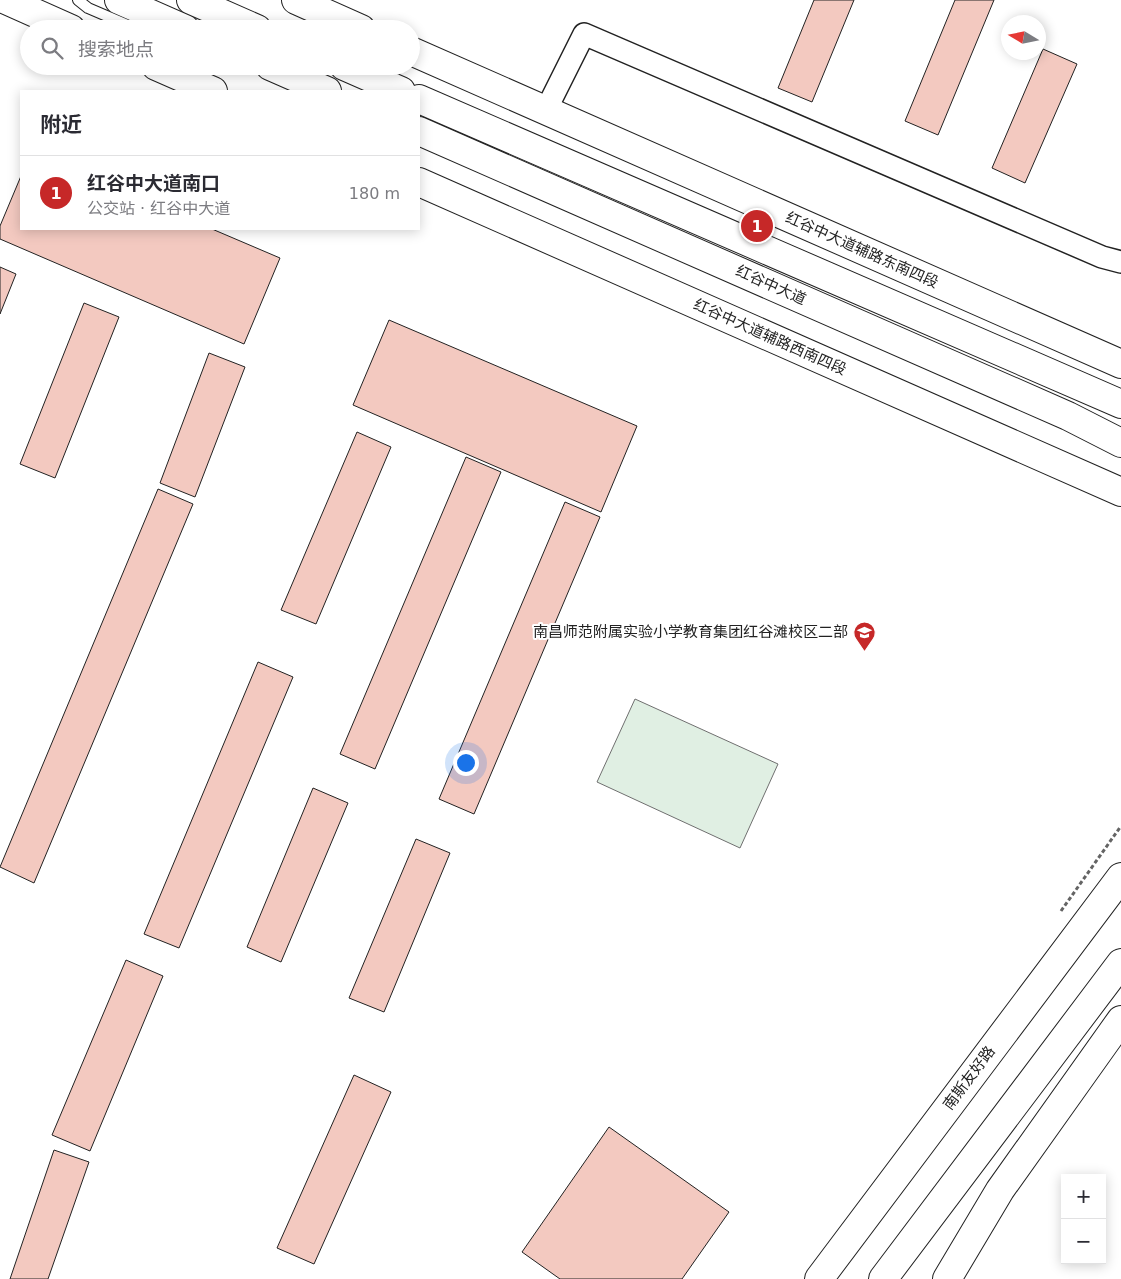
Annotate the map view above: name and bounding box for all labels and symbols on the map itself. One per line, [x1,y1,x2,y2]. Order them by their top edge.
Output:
north arrow [1001,15,1046,60]
pin: 1 [741,207,773,245]
street label: 红谷中大道辅路东南四段 [783,208,941,292]
street label: 红谷中大道 [733,262,809,308]
street label: 红谷中大道辅路西南四段 [691,295,849,379]
school or university icon: 南昌师范附属实验小学教育集团红谷滩校区二部 [852,620,876,651]
place label: 南昌师范附属实验小学教育集团红谷滩校区二部 [533,623,848,641]
your location [453,750,479,776]
street label: 南斯友好路 [939,1043,999,1113]

